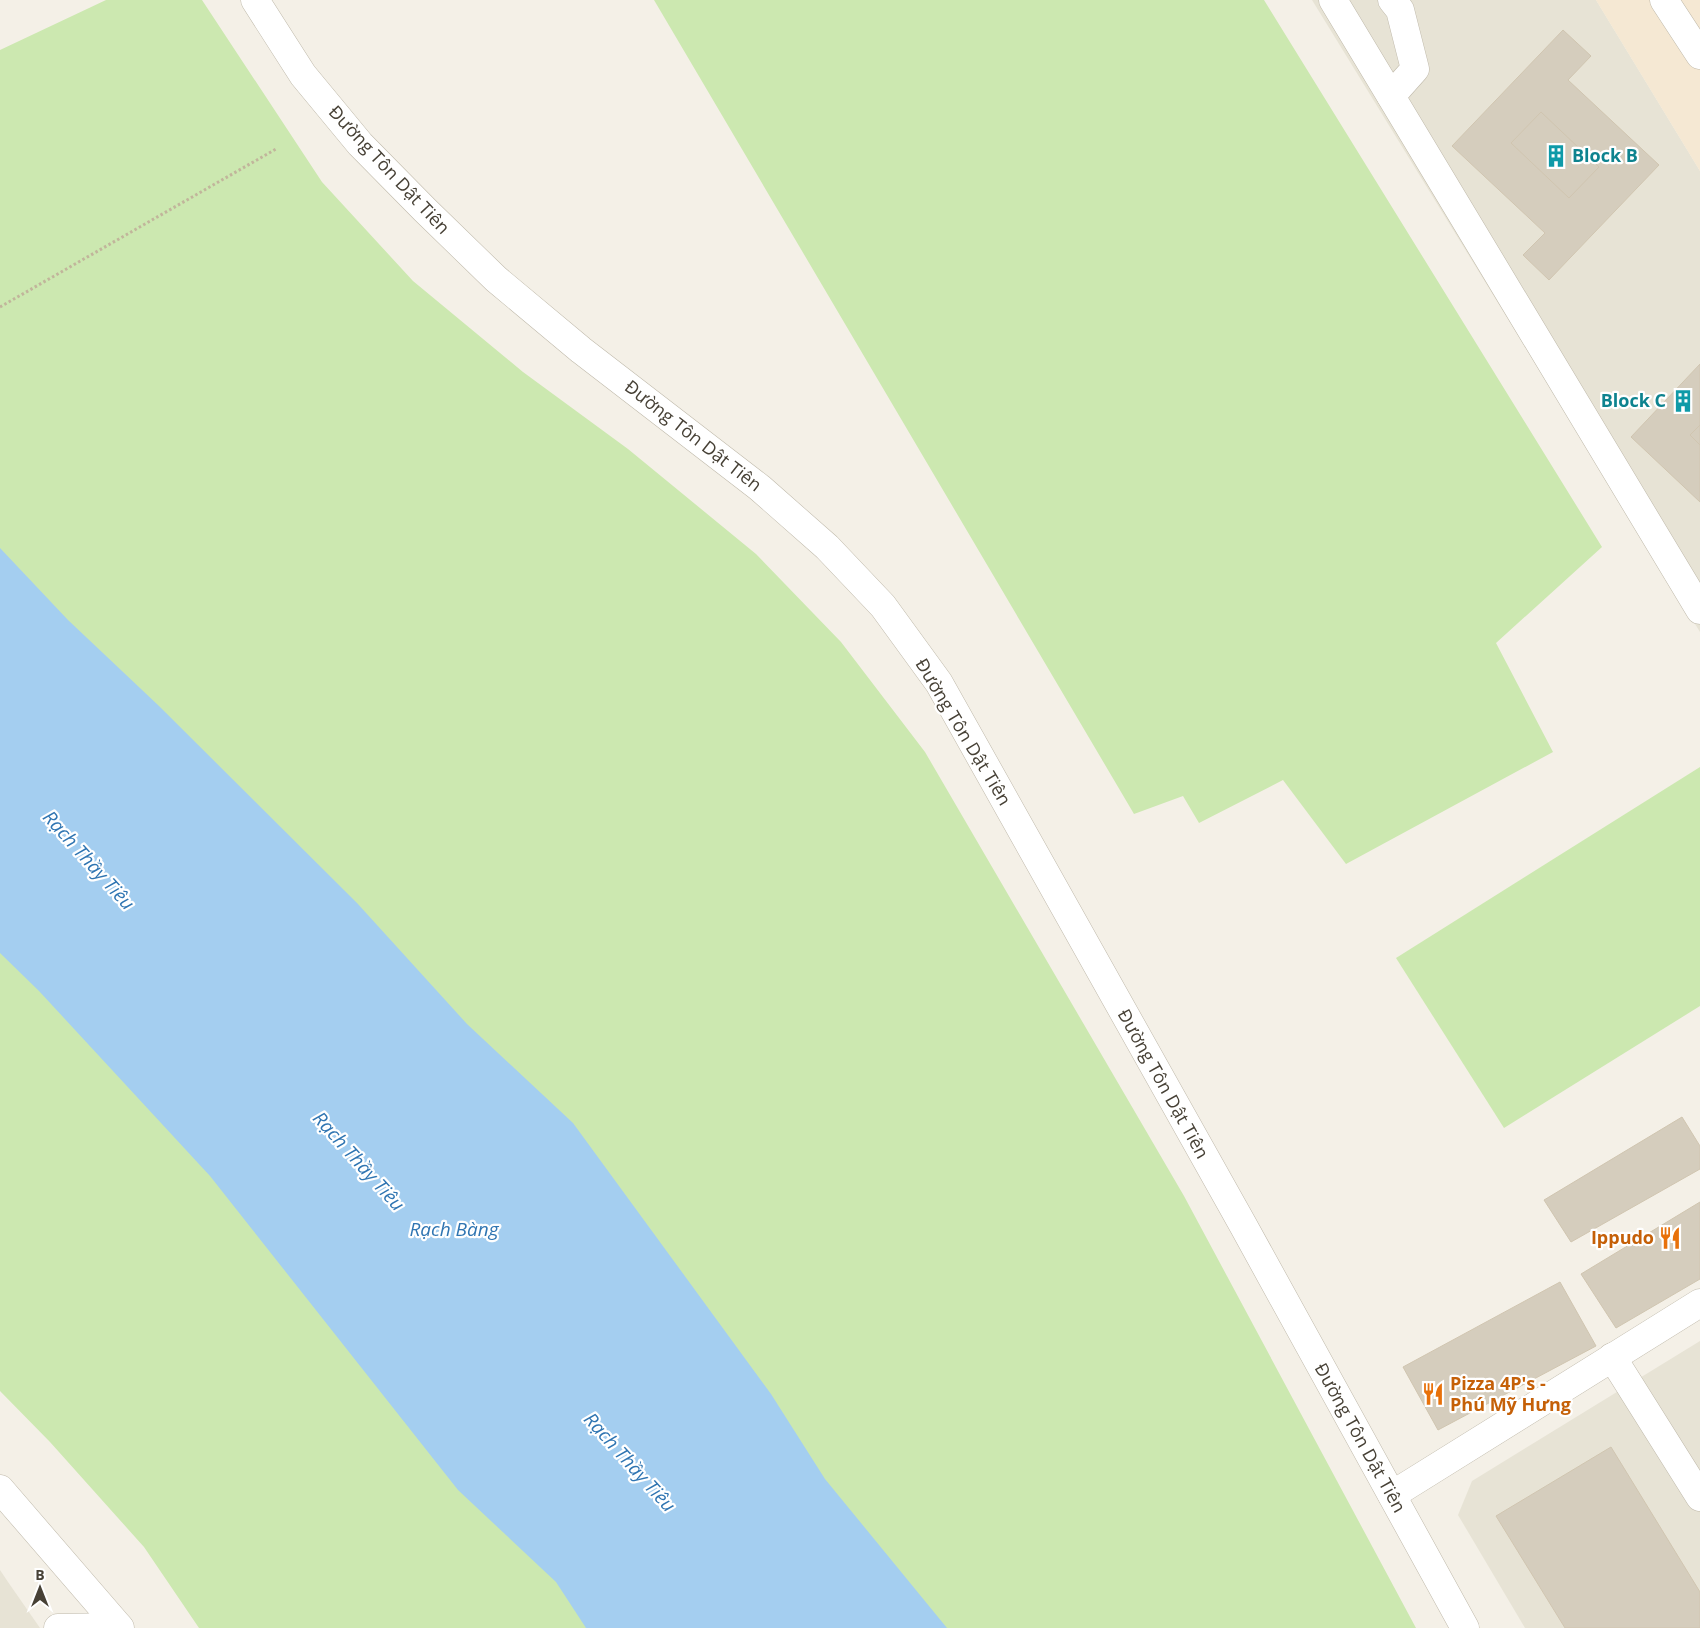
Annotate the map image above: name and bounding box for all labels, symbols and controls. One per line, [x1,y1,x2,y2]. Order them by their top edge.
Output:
street label: Đường Tôn Dật Tiên [324,100,456,239]
building icon: Block B [1543,143,1569,169]
place label: Block B [1572,143,1638,167]
street label: Đường Tôn Dật Tiên [620,374,767,496]
place label: Block C [1601,388,1666,412]
building icon: Block C [1670,388,1696,414]
street label: Đường Tôn Dật Tiên [910,653,1017,810]
water label: Rạch Thầy Tiêu [37,805,141,915]
street label: Đường Tôn Dật Tiên [1113,1004,1215,1163]
water label: Rạch Thầy Tiêu [307,1106,411,1216]
water label: Rạch Bàng [409,1216,500,1242]
place label: Ippudo [1591,1225,1654,1249]
restaurant icon: Ippudo [1657,1225,1683,1251]
street label: Đường Tôn Dật Tiên [1310,1358,1412,1517]
place label: Pizza 4P's - Phú Mỹ Hưng [1450,1371,1571,1416]
restaurant icon: Pizza 4P's - Phú Mỹ Hưng [1420,1381,1446,1407]
water label: Rạch Thầy Tiêu [578,1407,682,1517]
north arrow [15,1563,65,1613]
text: B [35,1565,45,1584]

